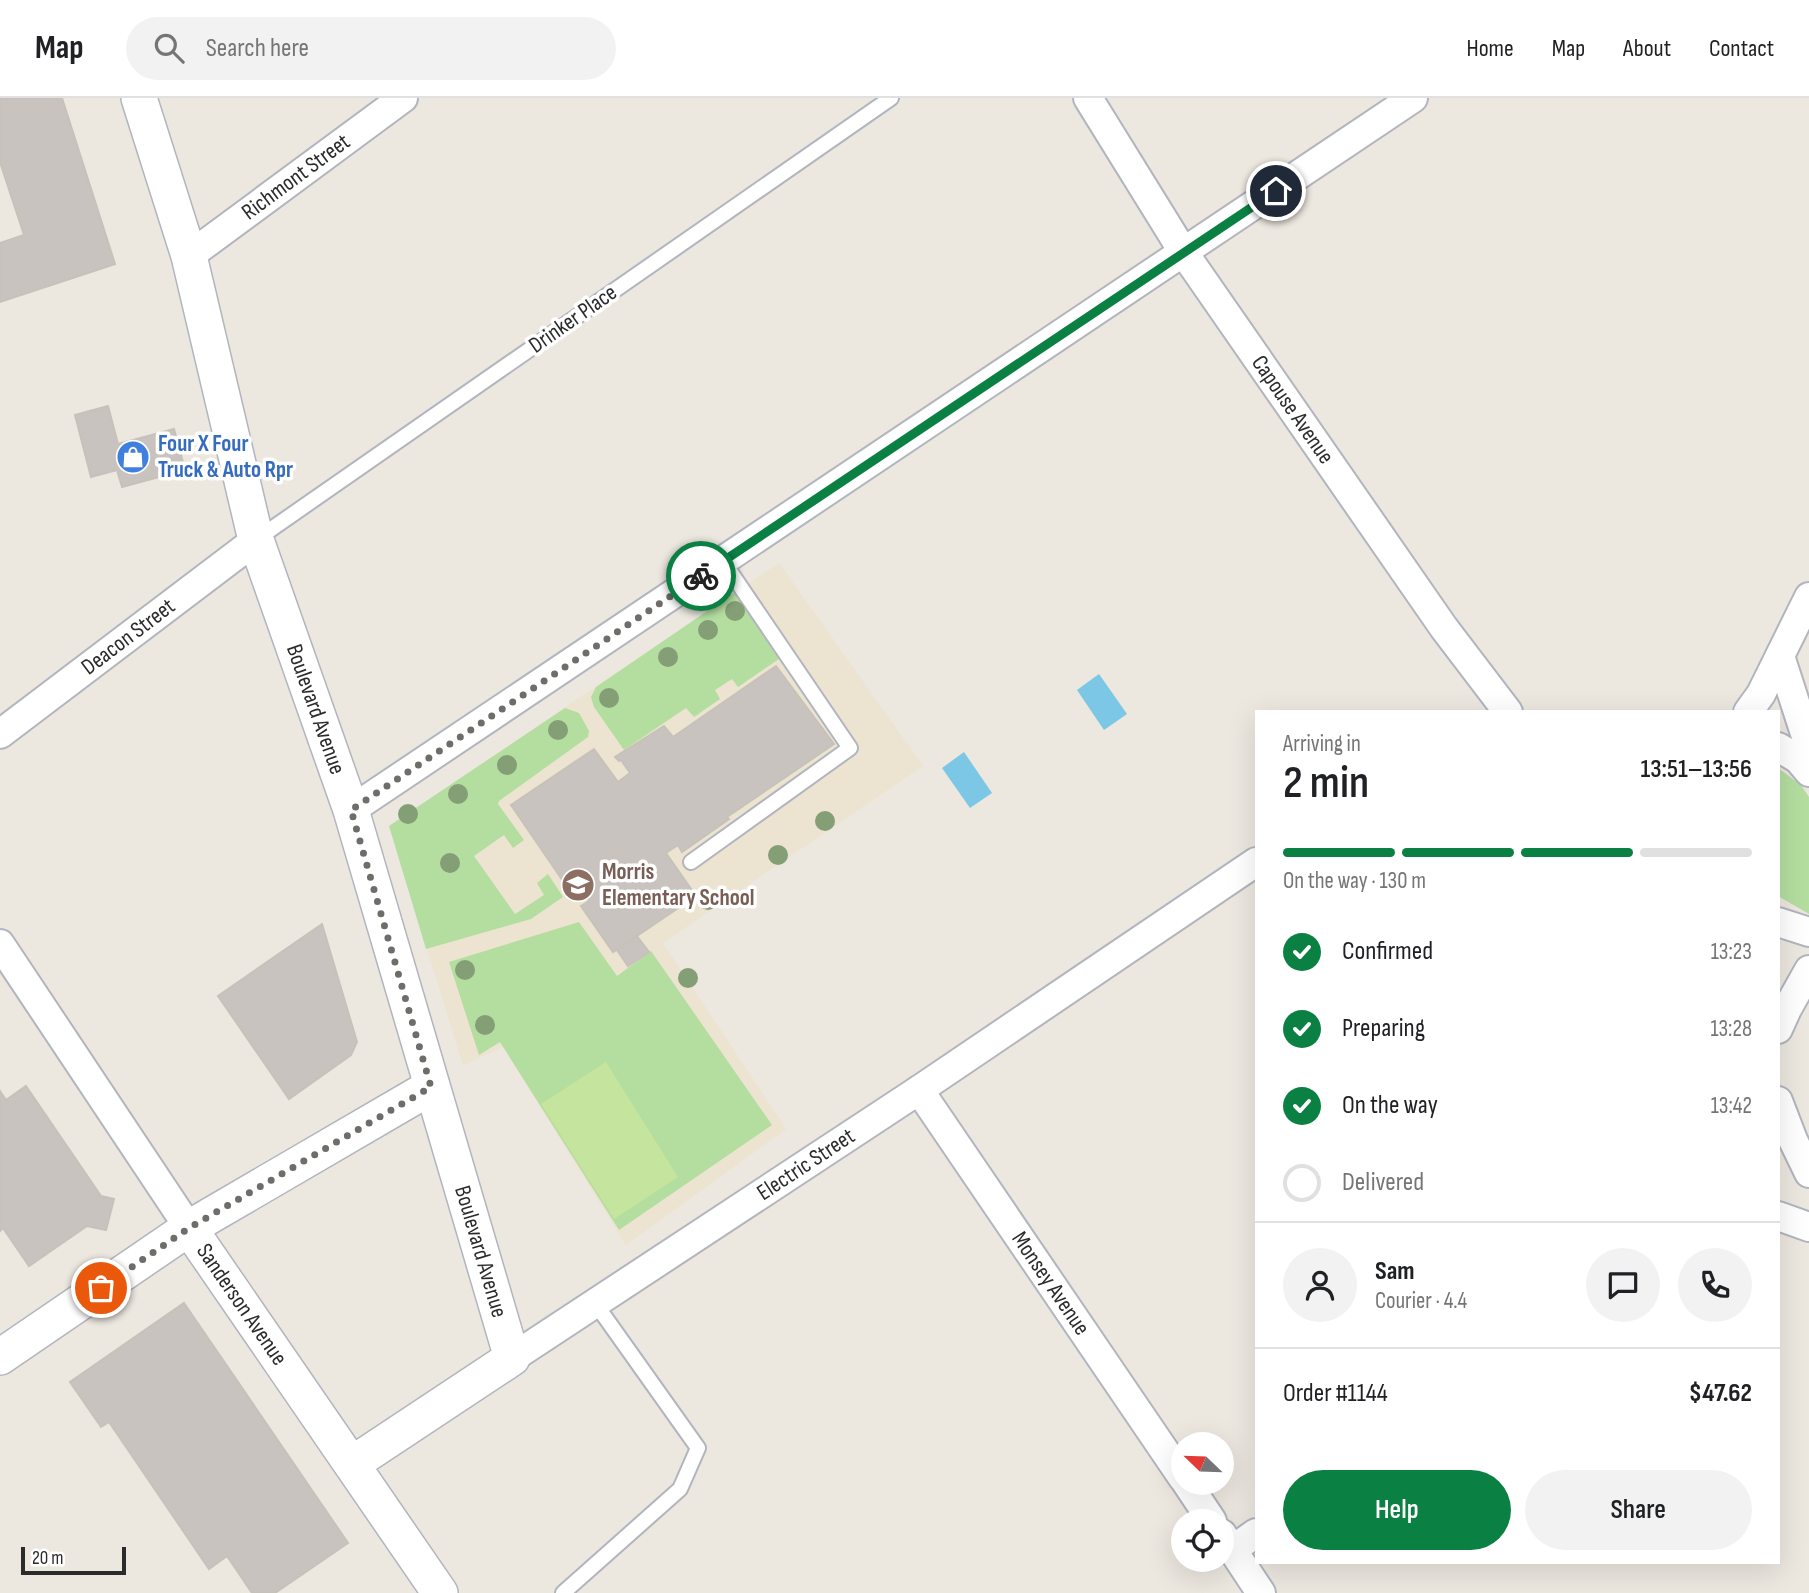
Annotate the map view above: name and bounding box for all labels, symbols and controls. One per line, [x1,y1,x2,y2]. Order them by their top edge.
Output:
search box [126,17,616,80]
text: Map [35,28,84,68]
icon: search [150,29,188,67]
text: Search here [206,33,309,64]
text: Home [1466,34,1514,63]
text: Map [1552,34,1585,63]
text: About [1623,34,1671,63]
text: Contact [1709,34,1774,63]
street label: Richmont Street [236,128,356,226]
pin [1246,161,1306,221]
icon: home [1257,172,1295,210]
street label: Drinker Place [524,279,622,359]
street label: Capouse Avenue [1245,350,1340,469]
place label: Four X Four Truck & Auto Rpr [158,430,293,484]
shop icon: Four X Four Truck & Auto Rpr [114,438,152,476]
courier [666,541,736,611]
icon: bike [682,557,720,595]
street label: Deacon Street [76,592,181,681]
street label: Boulevard Avenue [280,641,351,778]
text: Arriving in [1283,730,1361,758]
text: 13:51–13:56 [1641,754,1752,785]
text: 2 min [1283,756,1369,811]
place label: Morris Elementary School [602,858,754,912]
school or university icon: Morris Elementary School [559,866,597,904]
text: On the way · 130 m [1283,867,1426,895]
icon: check [1283,933,1321,971]
text: Confirmed [1342,936,1433,967]
text: 13:23 [1711,938,1752,966]
icon: check [1283,1010,1321,1048]
text: Preparing [1342,1013,1425,1044]
text: 13:28 [1710,1015,1752,1043]
icon: check [1283,1087,1321,1125]
text: On the way [1342,1090,1438,1121]
text: 13:42 [1711,1092,1752,1120]
street label: Electric Street [752,1122,860,1207]
text: Delivered [1342,1167,1424,1198]
street label: Boulevard Avenue [448,1182,513,1321]
street label: Monsey Avenue [1006,1226,1096,1341]
street label: Sanderson Avenue [190,1238,293,1371]
button: person [1283,1248,1357,1322]
button: chat [1586,1248,1660,1322]
button: phone [1678,1248,1752,1322]
text: Sam [1375,1256,1415,1287]
pin [71,1258,131,1318]
icon: bag [82,1269,120,1307]
text: Courier · 4.4 [1375,1287,1467,1315]
text: Order #1144 [1283,1378,1388,1409]
text: $47.62 [1689,1378,1752,1409]
north arrow [1171,1432,1234,1494]
map controls [1171,1432,1234,1572]
button: Help [1283,1470,1511,1550]
button: Share [1525,1470,1752,1550]
button: locate [1171,1509,1234,1572]
scale bar [21,1544,126,1576]
text: 20 m [32,1547,64,1570]

